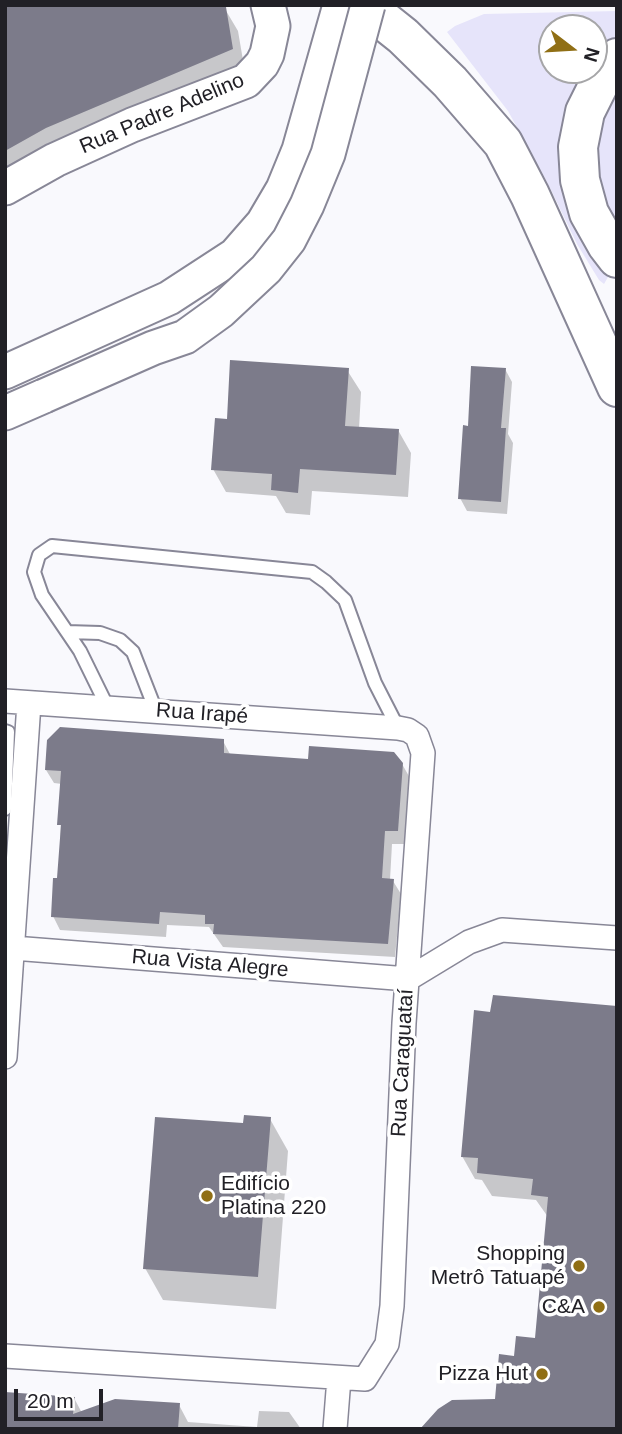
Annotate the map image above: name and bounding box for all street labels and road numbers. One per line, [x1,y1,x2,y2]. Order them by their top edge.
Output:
street label: Rua Padre Adelino [76,68,248,160]
street label: Rua Irapé [155,698,249,730]
street label: Rua Vista Alegre [131,945,289,983]
street label: Rua Caraguataí [387,988,419,1138]

